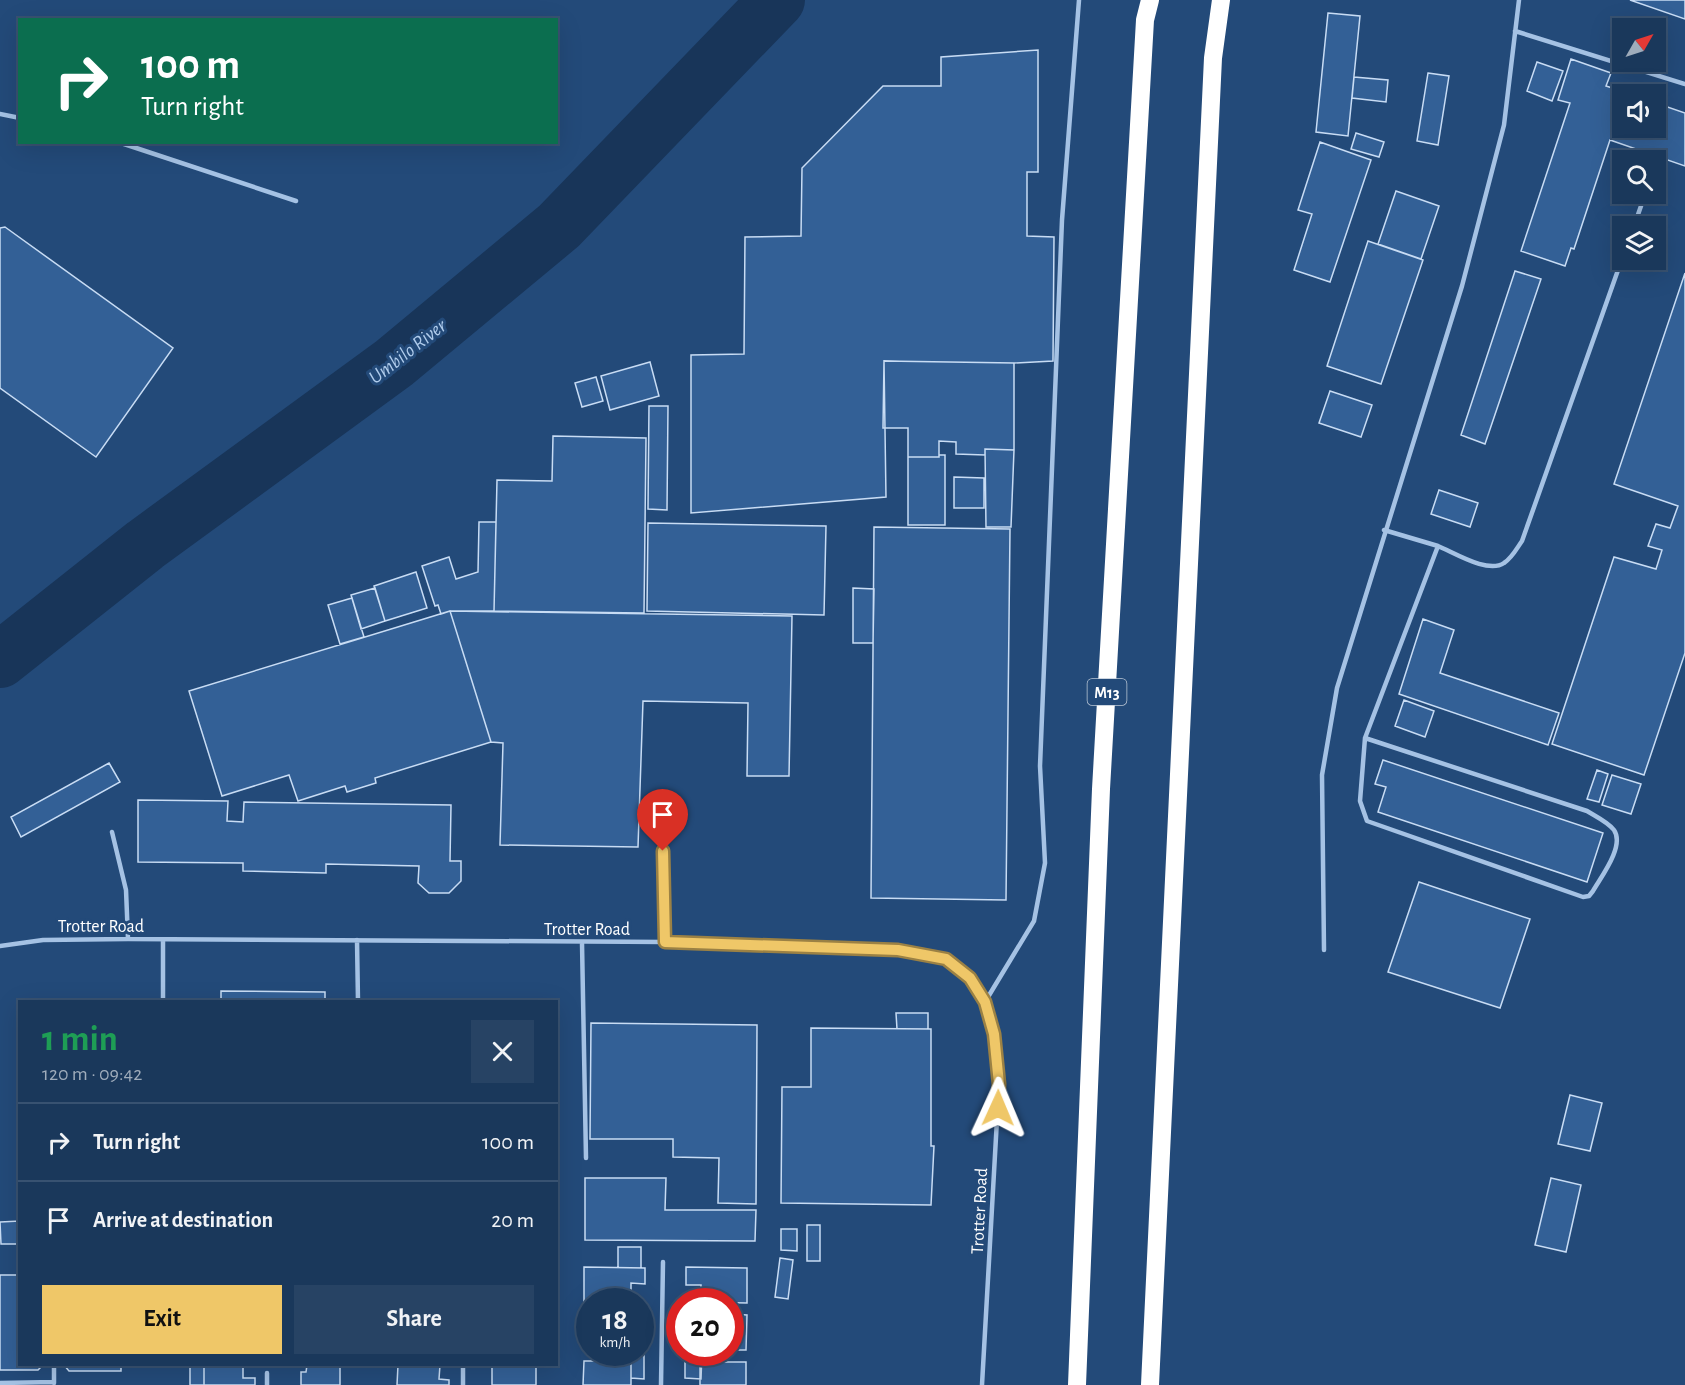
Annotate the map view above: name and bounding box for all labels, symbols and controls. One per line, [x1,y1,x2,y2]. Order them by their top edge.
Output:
north arrow [1612,18,1666,72]
map controls [1612,18,1666,270]
icon: right [42,42,120,120]
text: 100 m [141,44,240,86]
button: sound [1612,84,1666,138]
text: Turn right [141,93,244,120]
button: search [1612,150,1666,204]
button: layers [1612,216,1666,270]
water label: Umbilo River [365,315,450,388]
road number: M13 [1088,679,1126,705]
pin [637,789,688,851]
icon: arrive [646,798,679,831]
street label: Trotter Road [58,918,144,936]
street label: Trotter Road [544,921,630,939]
button: close [471,1020,534,1083]
text: 1 min [42,1021,118,1057]
text: 120 m · 09:42 [42,1064,142,1084]
position arrow [966,1076,1030,1140]
icon: right [42,1126,75,1159]
text: Turn right [93,1131,180,1153]
text: 100 m [482,1131,534,1153]
street label: Trotter Road [969,1167,991,1255]
icon: arrive [42,1204,75,1237]
text: Arrive at destination [93,1209,273,1231]
text: 20 m [491,1209,534,1231]
button: Exit [42,1285,282,1354]
button: Share [294,1285,534,1354]
speed limit sign: 20 [666,1288,744,1366]
text: 18 [602,1305,628,1335]
text: km/h [600,1335,630,1350]

